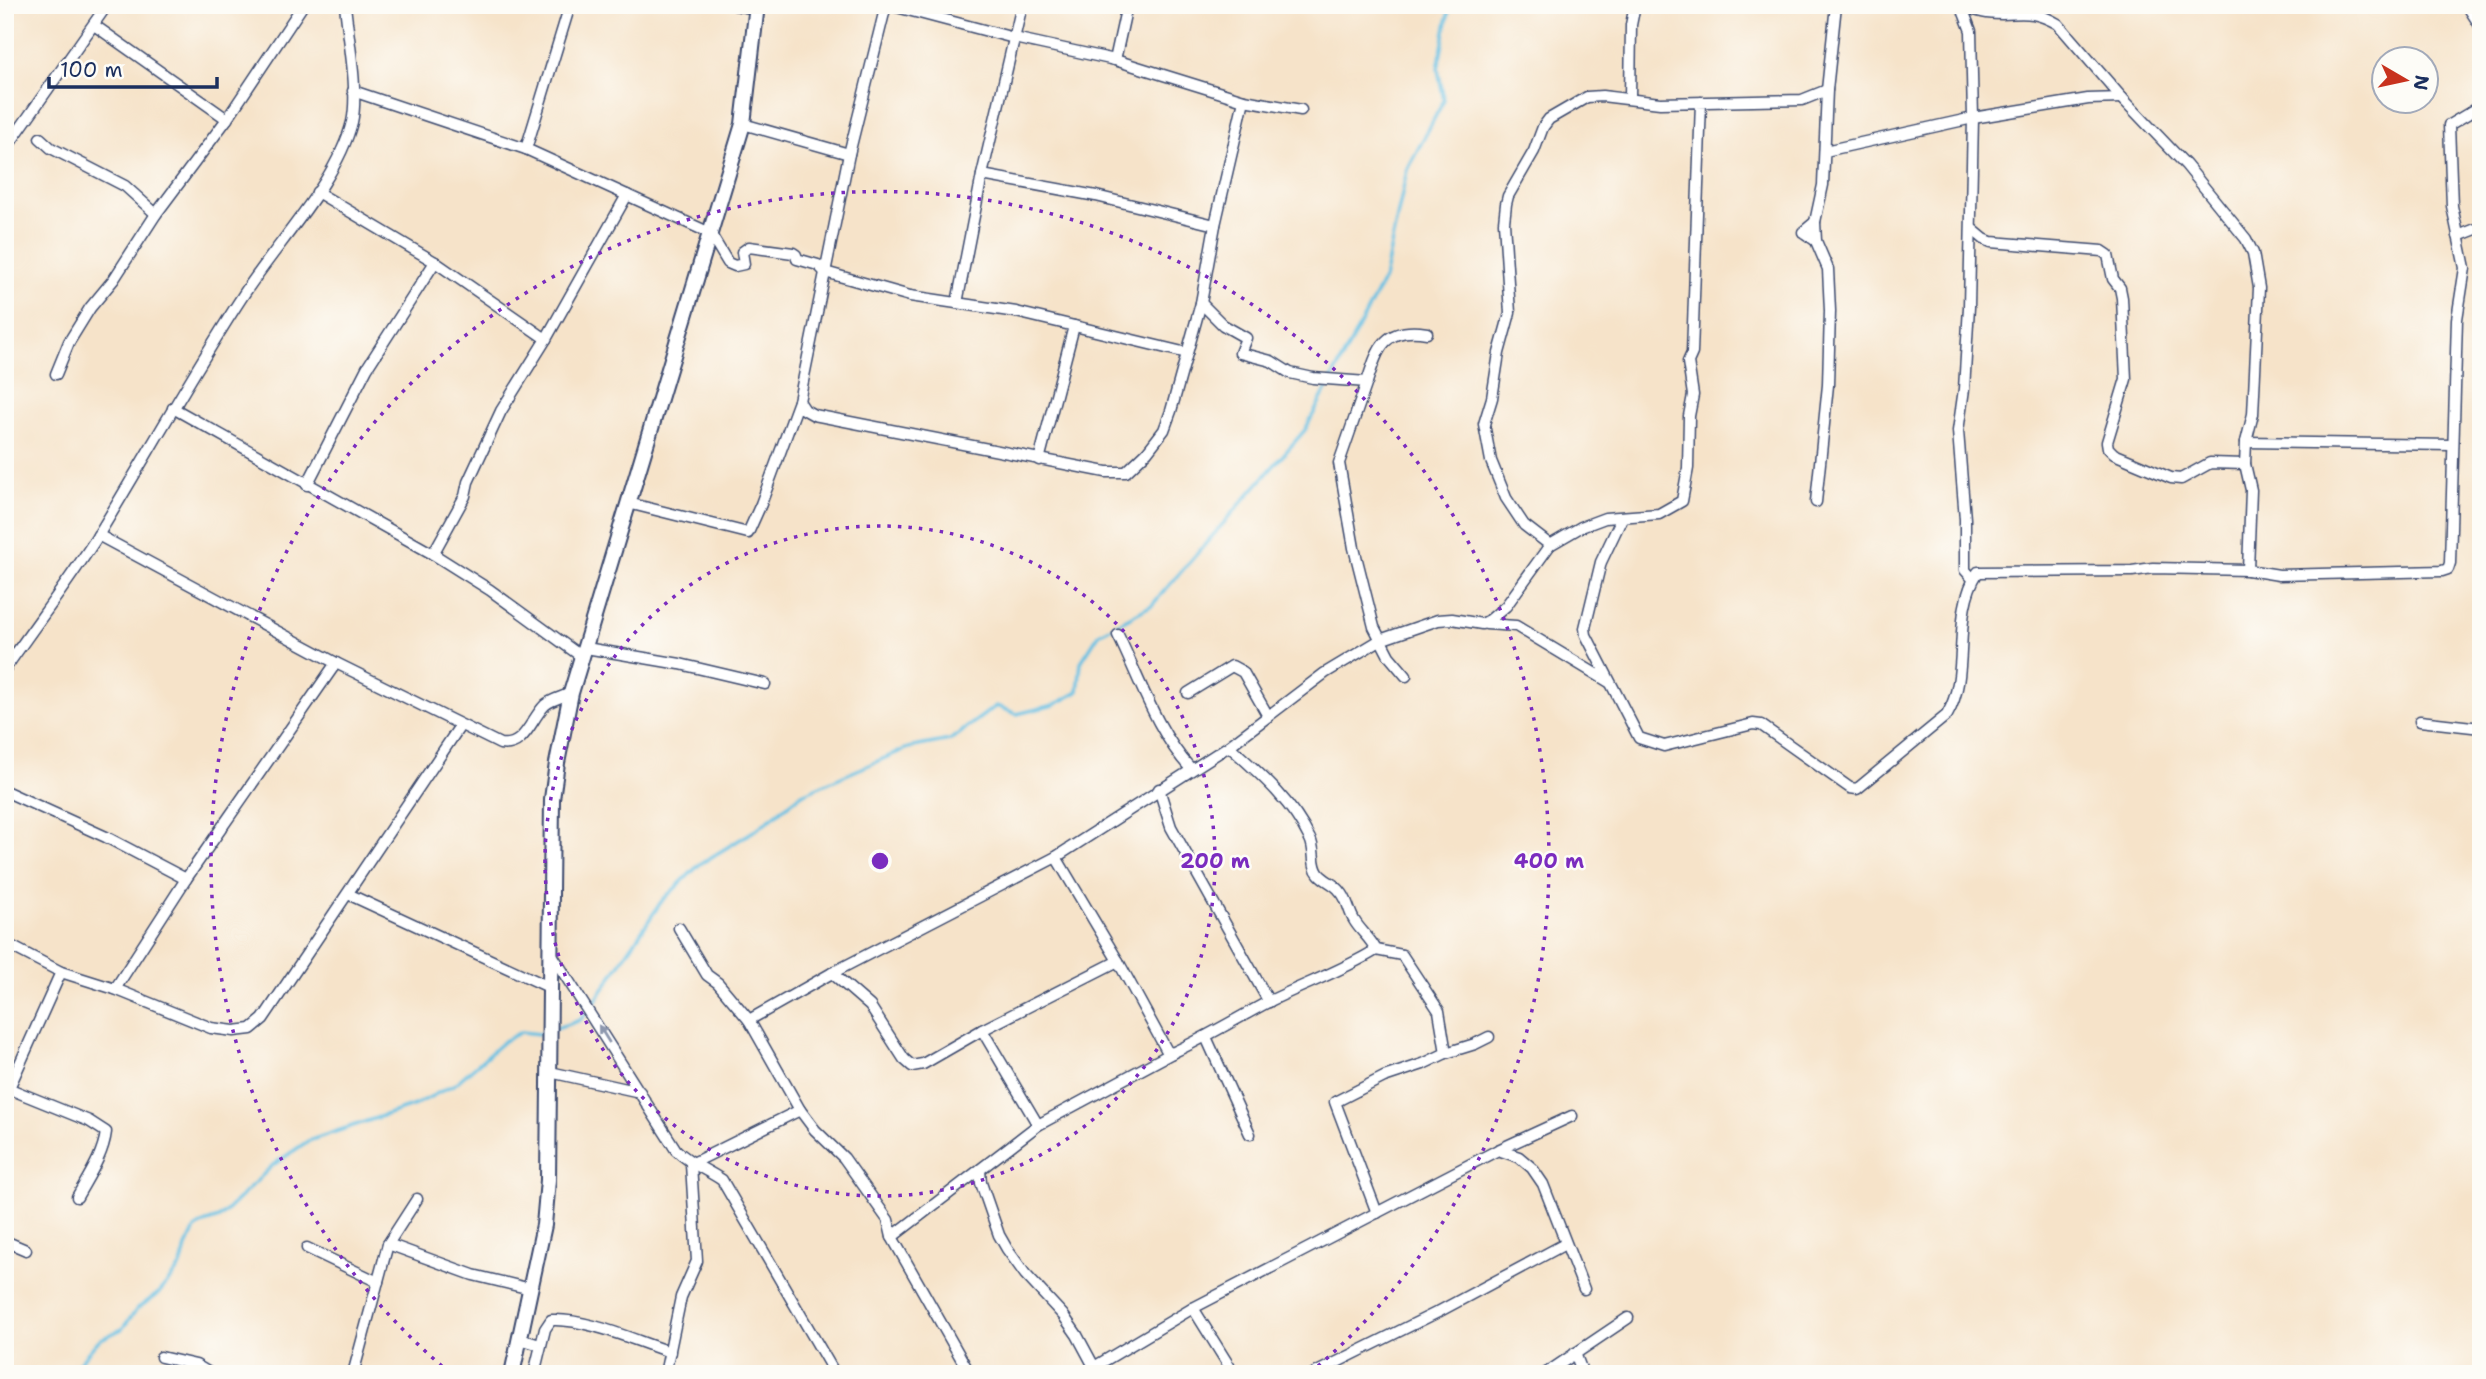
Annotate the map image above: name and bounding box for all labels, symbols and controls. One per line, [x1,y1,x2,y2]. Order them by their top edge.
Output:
scale bar [49,46,217,90]
north arrow [2370,46,2440,116]
text: 100 m [60,56,123,84]
text: N [2408,73,2435,92]
text: 200 m [1180,847,1250,875]
text: 400 m [1514,847,1584,875]
centre of rings [868,849,892,873]
one-way arrow [597,1025,610,1044]

